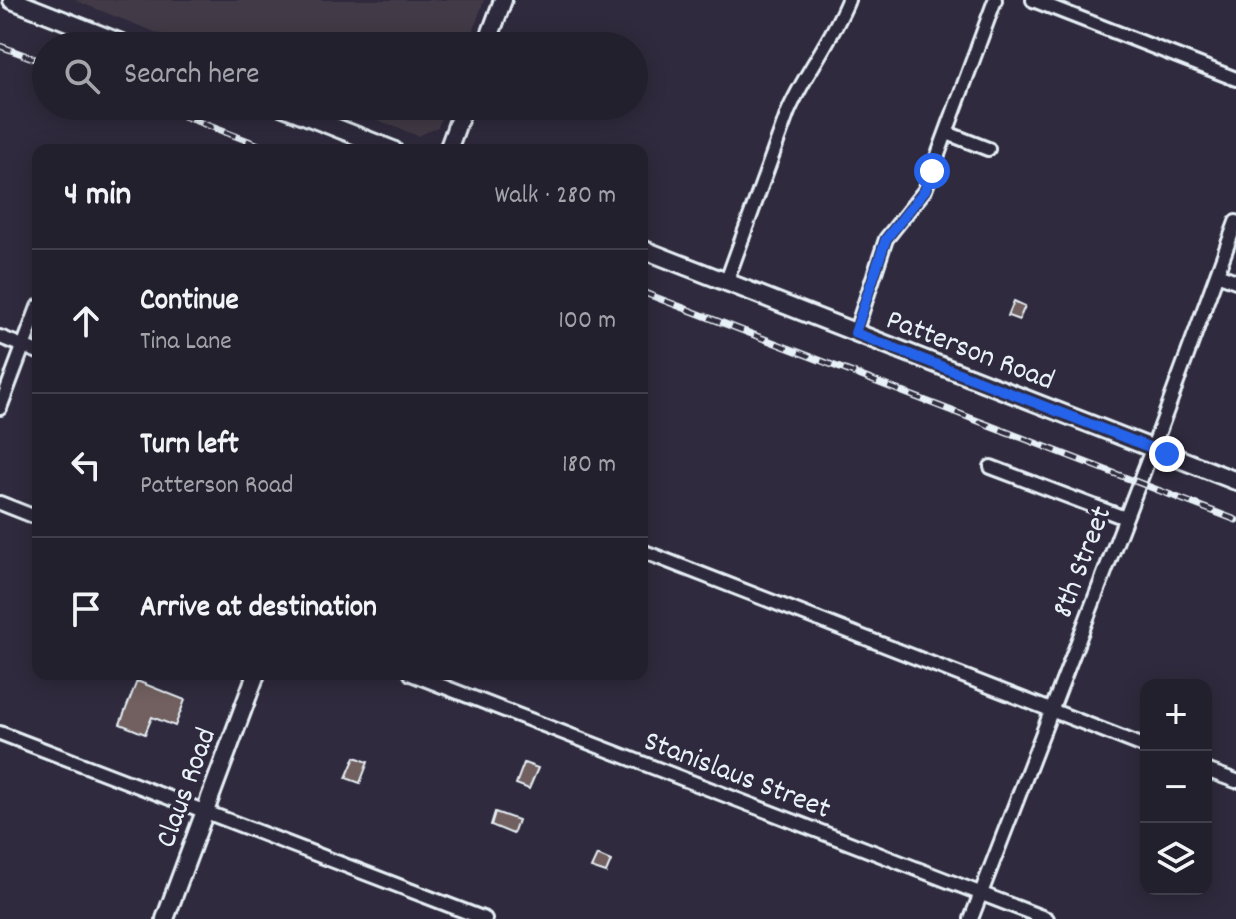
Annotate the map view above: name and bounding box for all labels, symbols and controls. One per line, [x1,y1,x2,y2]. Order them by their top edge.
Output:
search box [32,32,648,120]
icon: search [60,54,104,98]
text: Search here [124,55,260,98]
route start [914,153,950,189]
text: 4 min [64,172,131,221]
text: Walk · 280 m [494,178,616,215]
text: Continue [140,281,239,324]
icon: ahead [64,299,108,343]
street label: Patterson Road [879,300,1060,404]
text: 100 m [558,303,616,340]
text: Tina Lane [140,324,232,361]
text: Turn left [140,425,239,468]
route end [1149,436,1185,472]
icon: left [64,443,108,487]
text: 180 m [562,447,616,484]
text: Patterson Road [140,468,293,505]
street label: 8th Street [1043,500,1125,625]
icon: arrive [64,587,108,631]
text: Arrive at destination [140,588,377,631]
map controls [1140,679,1212,895]
button: + [1140,679,1212,751]
street label: Stanislaus Street [637,722,836,833]
street label: Claus Road [147,723,230,854]
button: − [1140,751,1212,823]
button: layers [1140,823,1212,895]

